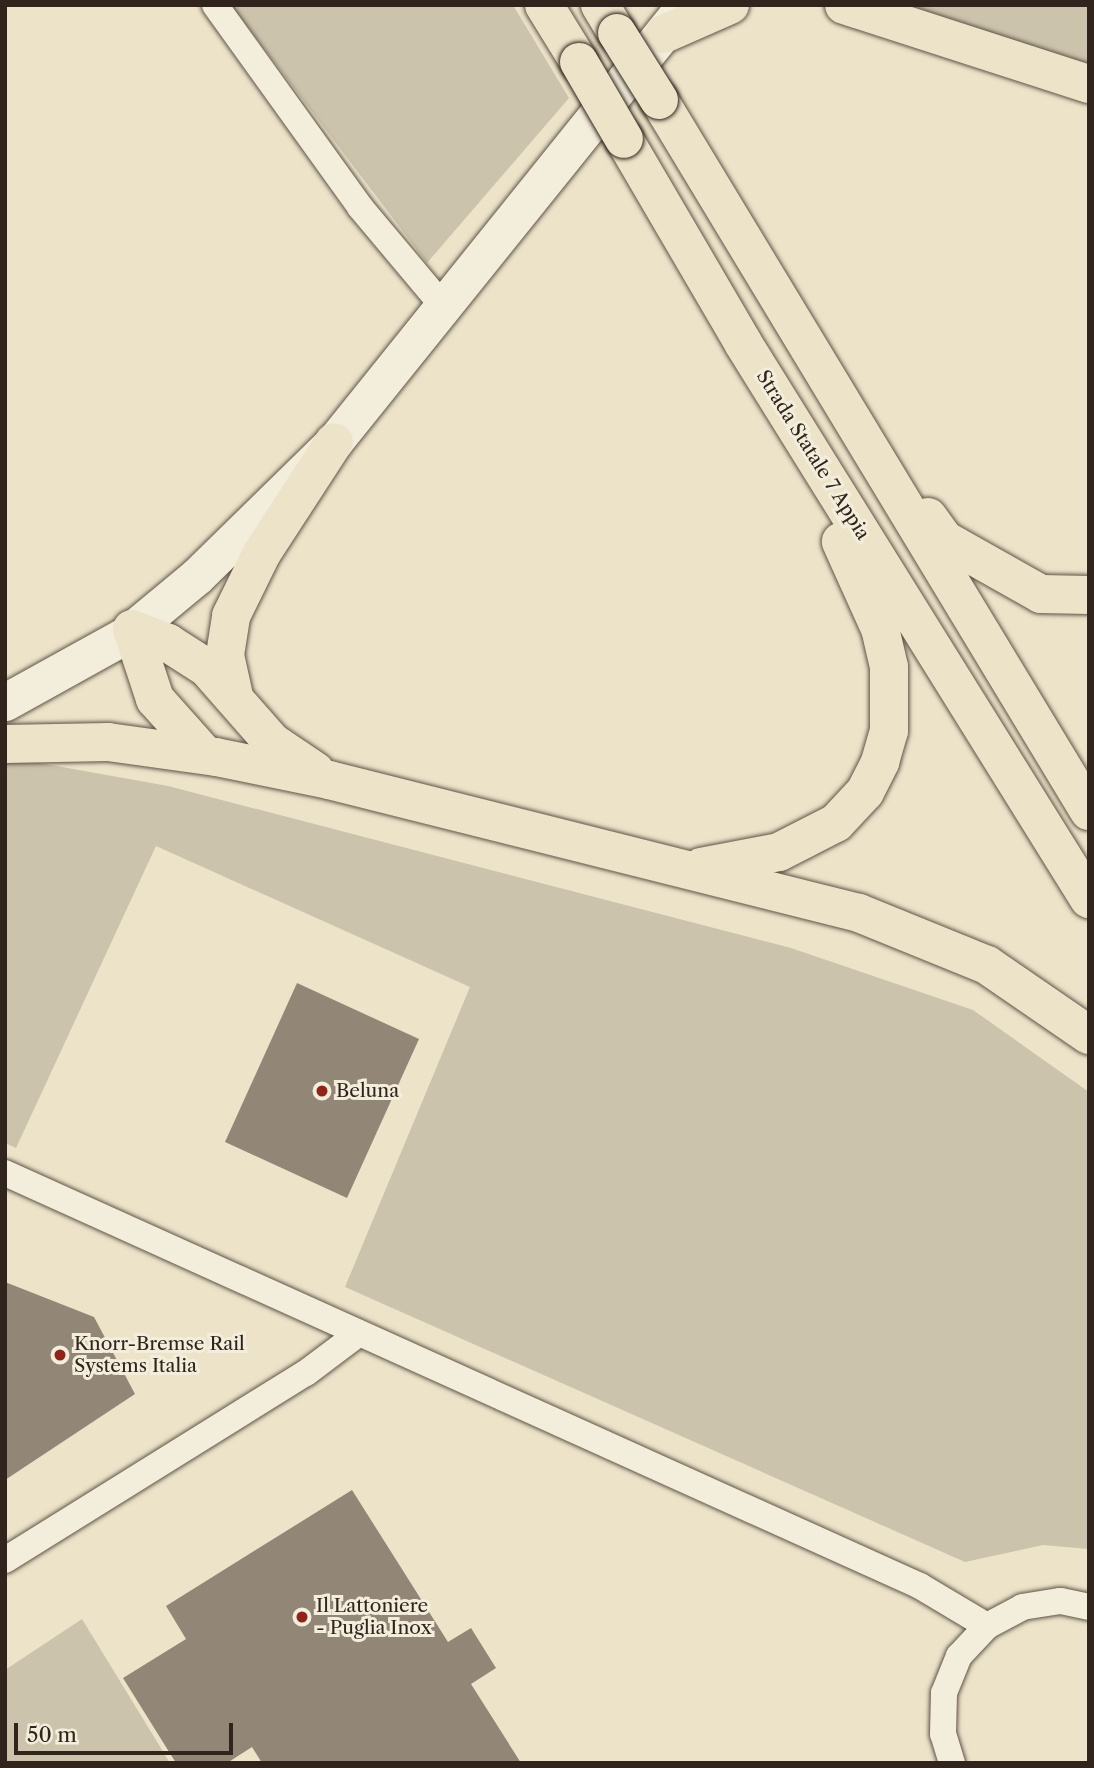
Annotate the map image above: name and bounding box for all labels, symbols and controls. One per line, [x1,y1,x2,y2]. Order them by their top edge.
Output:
street label: Strada Statale 7 Appia [751,366,875,544]
place label: Beluna [336,1080,399,1102]
marker: Beluna [314,1083,330,1099]
place label: Knorr-Bremse Rail Systems Italia [74,1333,245,1377]
marker: Knorr-Bremse Rail Systems Italia [52,1347,68,1363]
place label: Il Lattoniere - Puglia Inox [316,1595,432,1639]
marker: Il Lattoniere - Puglia Inox [294,1609,310,1625]
scale bar [18,1708,236,1752]
text: 50 m [27,1722,77,1747]

